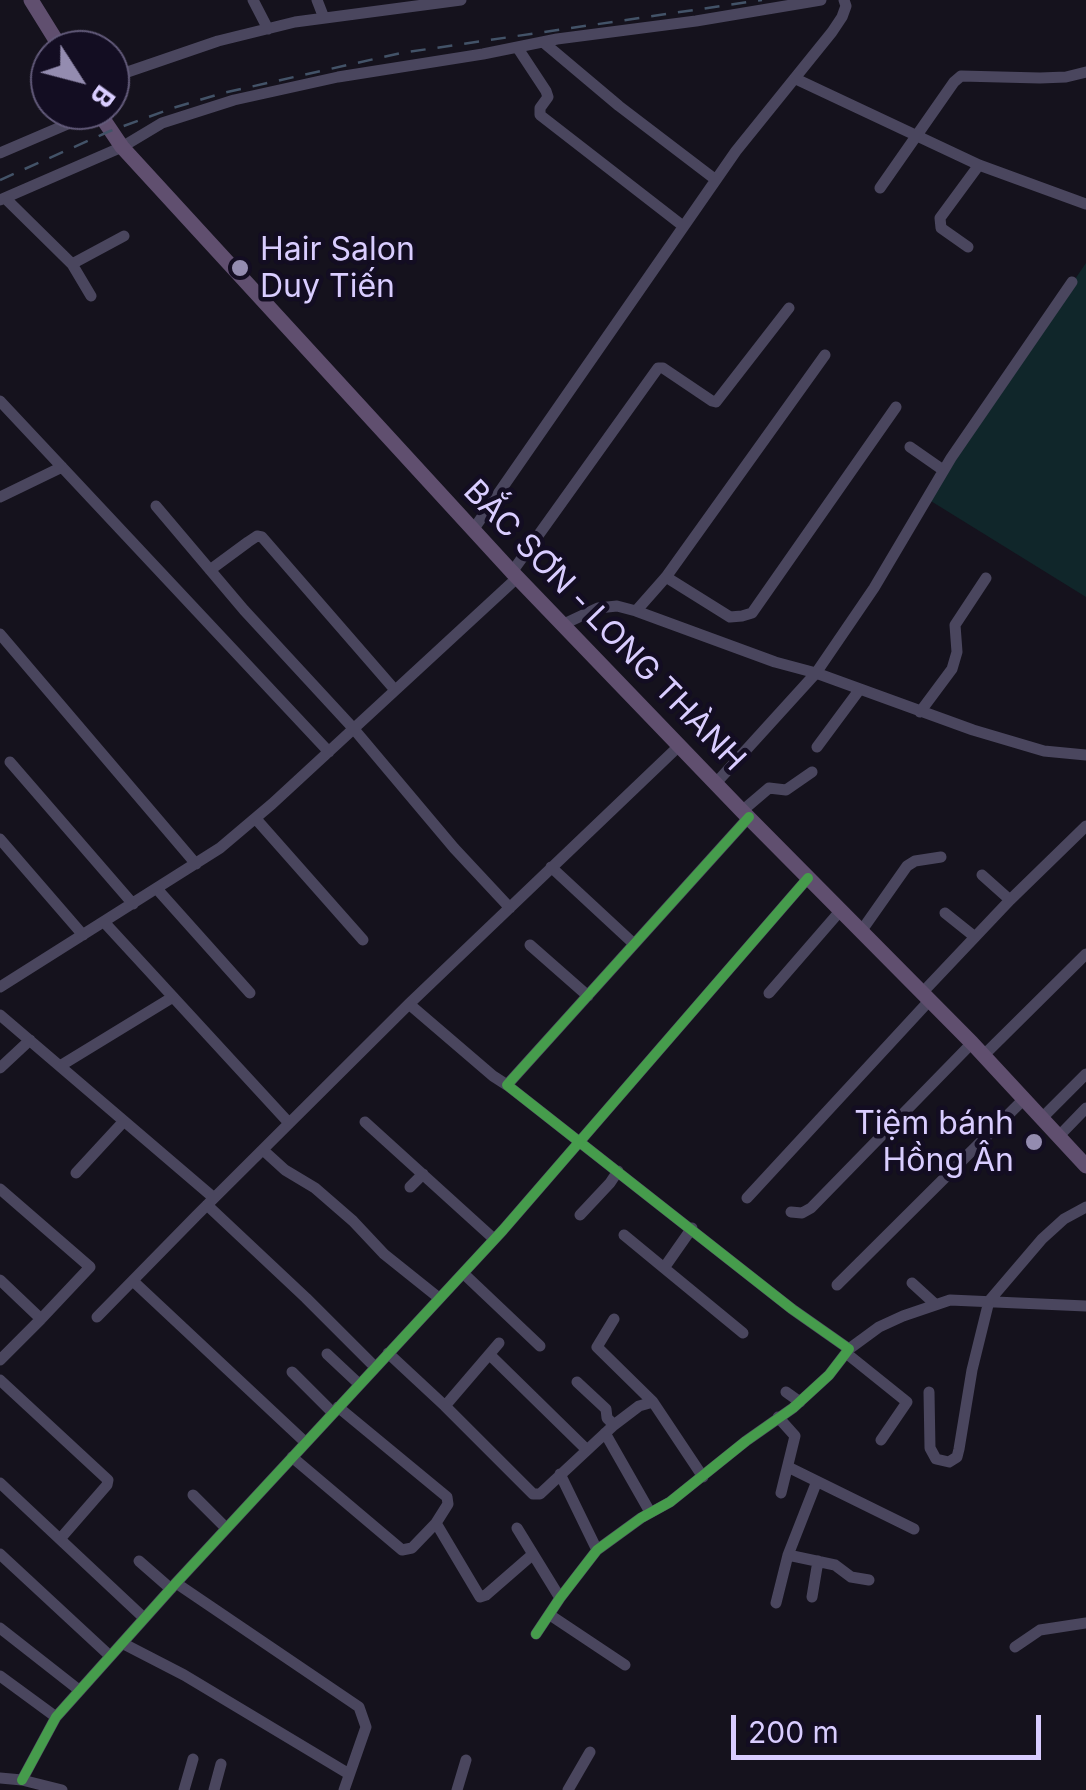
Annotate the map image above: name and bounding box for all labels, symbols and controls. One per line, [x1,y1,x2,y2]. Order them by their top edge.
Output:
north arrow [30,30,130,130]
text: B [83,79,122,114]
place label: Hair Salon Duy Tiến [260,231,415,306]
marker: Hair Salon Duy Tiến [229,257,251,279]
street label: BẮC SƠN - LONG THÀNH [455,473,753,779]
place label: Tiệm bánh Hồng Ân [854,1105,1014,1180]
marker: Tiệm bánh Hồng Ân [1023,1131,1045,1153]
scale bar [736,1695,1046,1757]
text: 200 m [748,1714,839,1750]

